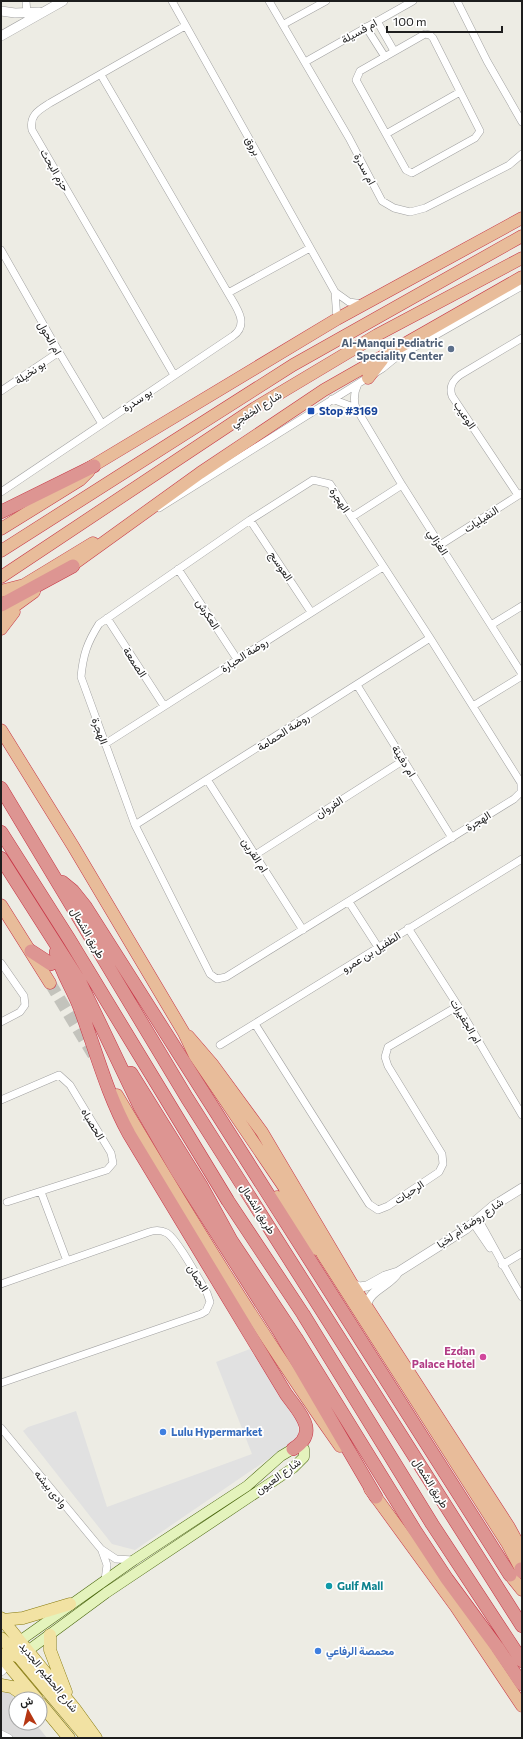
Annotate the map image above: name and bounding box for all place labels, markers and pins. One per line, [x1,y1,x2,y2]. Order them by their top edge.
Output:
place label: Al-Manqui Pediatric Speciality Center [341,336,443,362]
marker: Al-Manqui Pediatric Speciality Center [446,344,456,354]
place label: Stop #3169 [319,404,378,417]
marker: Stop #3169 [306,406,316,416]
place label: Ezdan Palace Hotel [412,1344,475,1370]
marker: Ezdan Palace Hotel [478,1352,488,1362]
place label: Lulu Hypermarket [171,1425,263,1438]
marker: Lulu Hypermarket [158,1427,168,1437]
place label: Gulf Mall [337,1579,383,1592]
marker: Gulf Mall [324,1581,334,1591]
place label: محمصة الرفاعي [326,1644,394,1660]
marker: محمصة الرفاعي [313,1646,323,1656]

